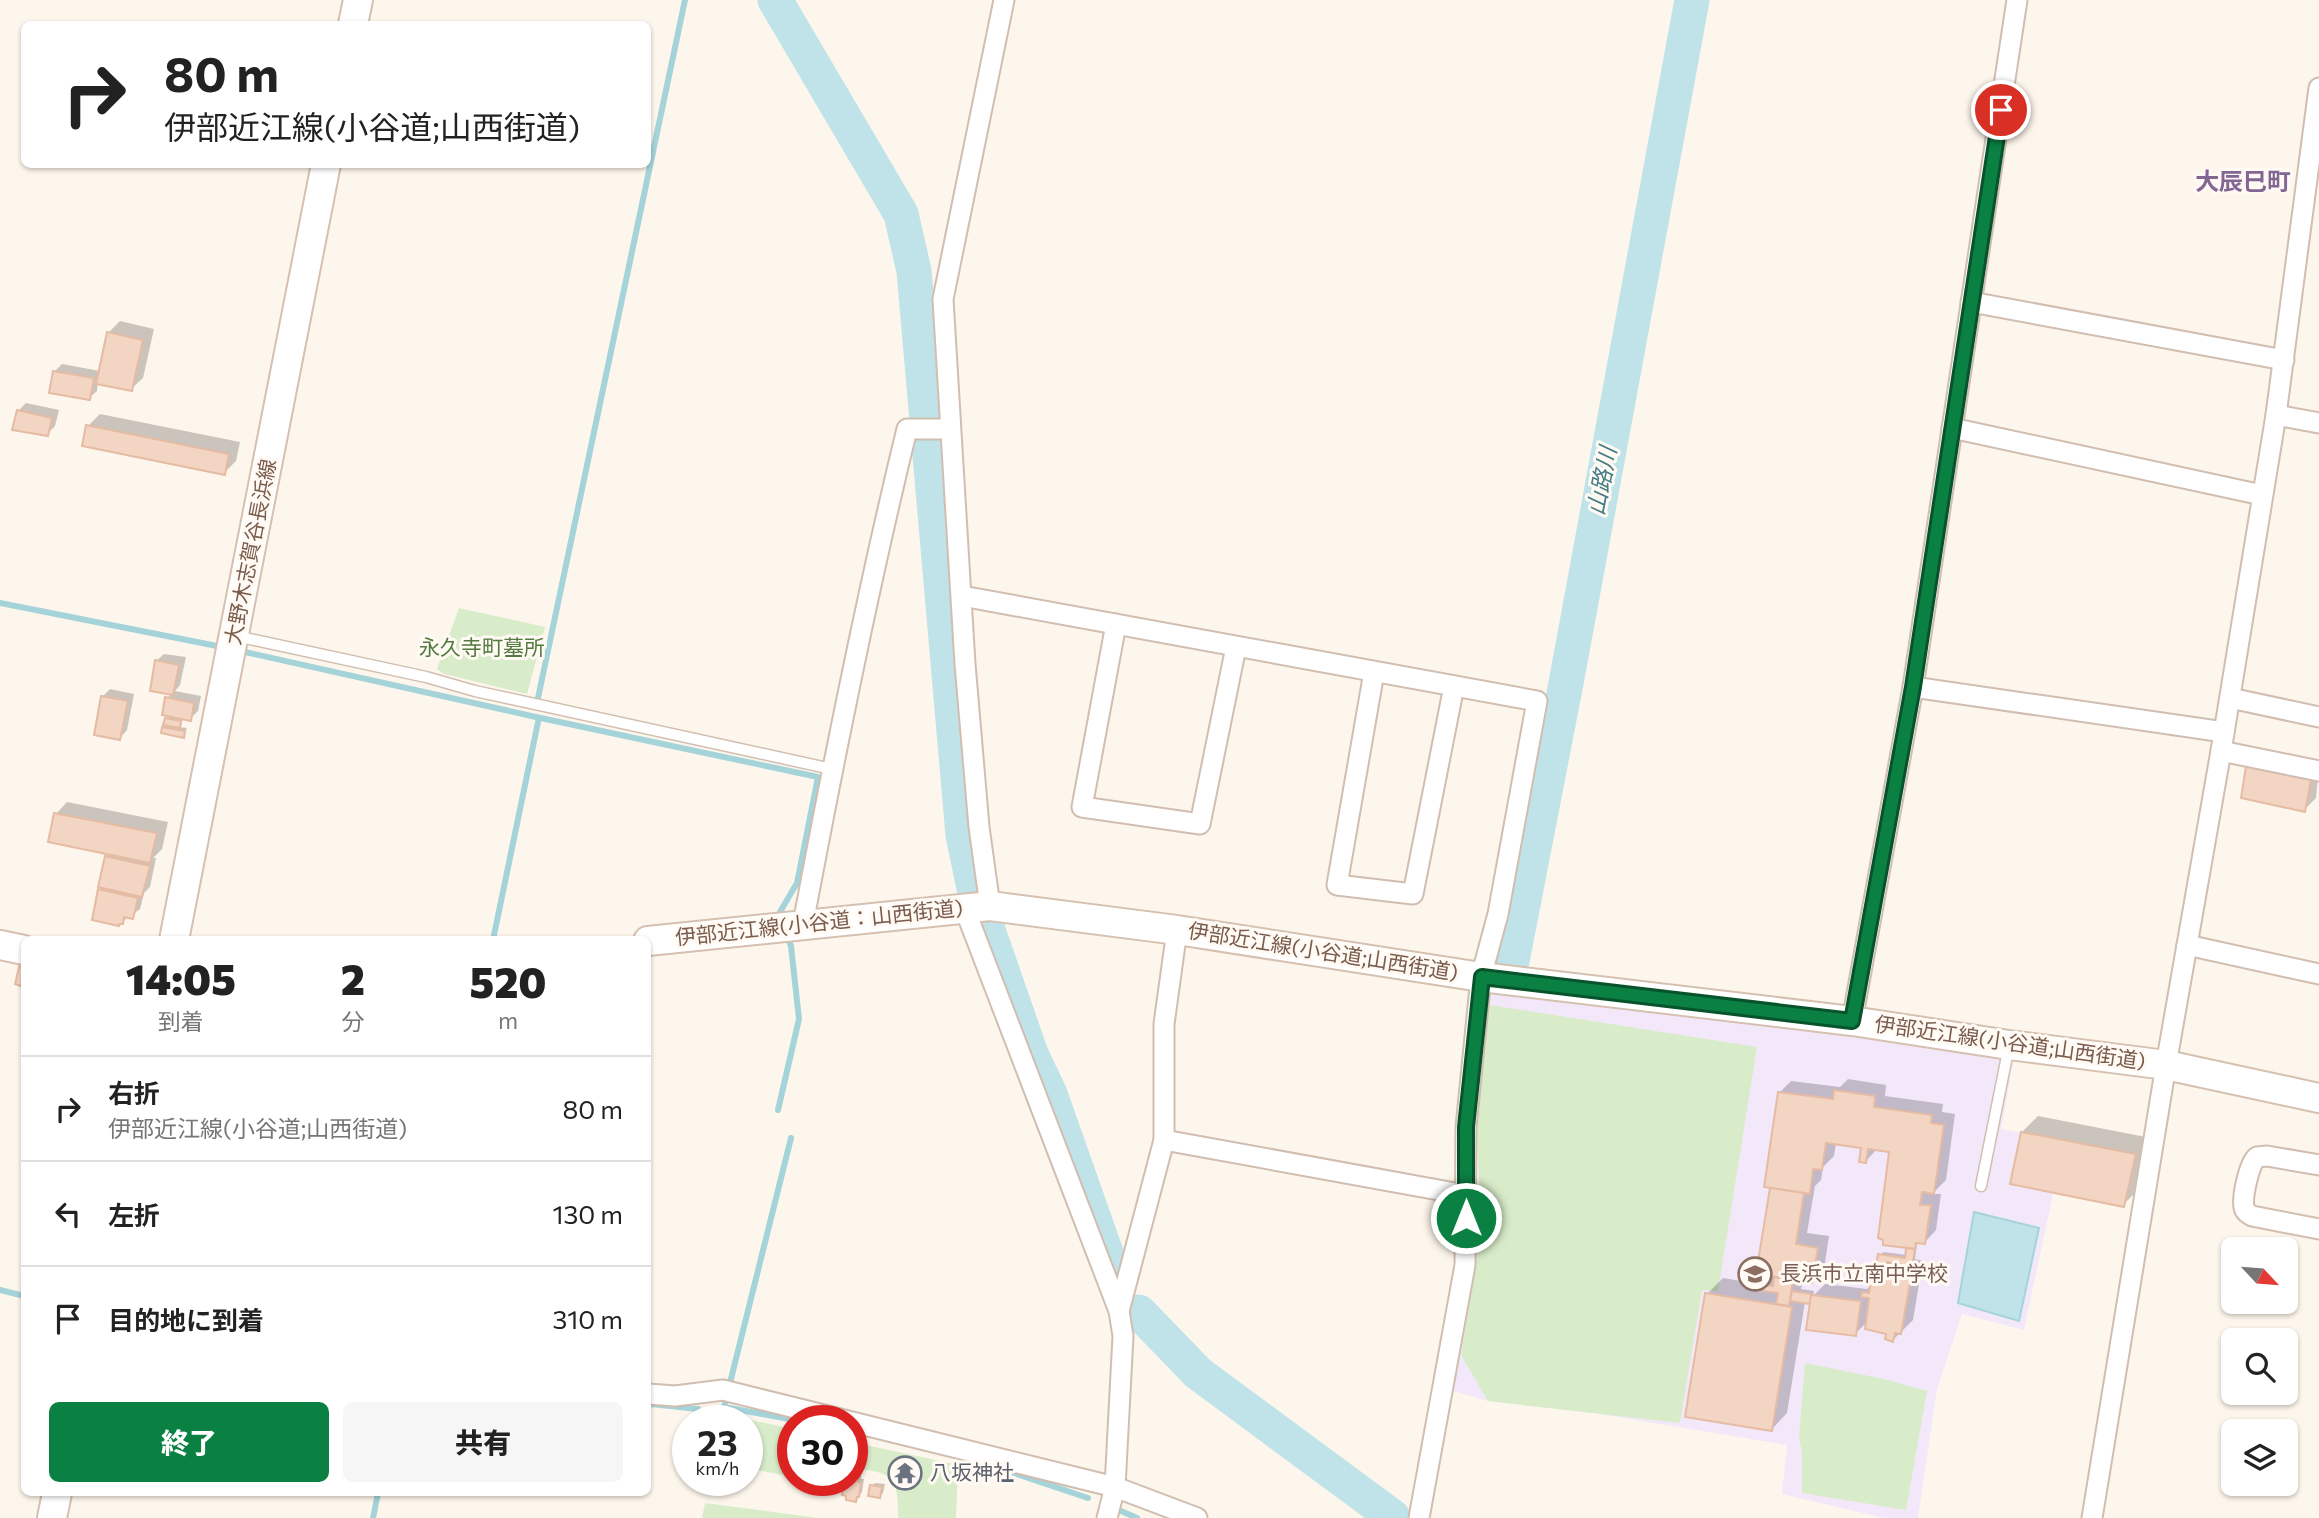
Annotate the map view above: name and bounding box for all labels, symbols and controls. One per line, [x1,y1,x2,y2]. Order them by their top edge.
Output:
text: 80 m [164,42,279,102]
icon: right [49,49,140,140]
pin [1971,80,2031,140]
icon: arrive [1982,91,2020,129]
text: 伊部近江線(小谷道;山西街道) [164,106,580,146]
district label: 大辰巳町 [2195,166,2291,195]
water label: 山路川 [1581,441,1622,517]
street label: 大野木志賀谷長浜線 [219,457,280,647]
park label: 永久寺町墓所 [419,634,545,659]
street label: 伊部近江線(小谷道：山西街道) [674,894,964,949]
street label: 伊部近江線(小谷道;山西街道) [1186,917,1460,984]
text: 14:05 [126,952,236,1004]
text: 2 [341,952,365,1004]
text: 520 [470,955,546,1007]
text: m [498,1006,518,1034]
text: 到着 [158,1007,204,1035]
text: 分 [341,1007,364,1035]
street label: 伊部近江線(小谷道;山西街道) [1873,1010,2147,1073]
text: 右折 [108,1077,160,1108]
icon: right [49,1090,87,1128]
text: 80 m [563,1093,623,1124]
text: 伊部近江線(小谷道;山西街道) [108,1114,407,1142]
position arrow [1429,1181,1503,1255]
icon: left [49,1195,87,1233]
text: 130 m [552,1198,623,1229]
text: 左折 [108,1199,160,1230]
north arrow [2221,1237,2298,1314]
map controls [2221,1237,2298,1496]
school or university icon: 長浜市立南中学校 [1736,1255,1774,1293]
place label: 長浜市立南中学校 [1780,1260,1948,1285]
icon: arrive [49,1300,87,1338]
text: 310 m [552,1303,623,1334]
text: 目的地に到着 [108,1304,264,1335]
button: search [2221,1328,2298,1405]
button: 終了 [49,1402,329,1482]
button: 共有 [343,1402,623,1482]
speed limit sign: 30 [777,1405,868,1496]
button: layers [2221,1419,2298,1496]
text: 23 [697,1420,738,1463]
temple icon: 八坂神社 [886,1454,924,1492]
text: km/h [696,1457,739,1479]
place label: 八坂神社 [930,1459,1014,1484]

